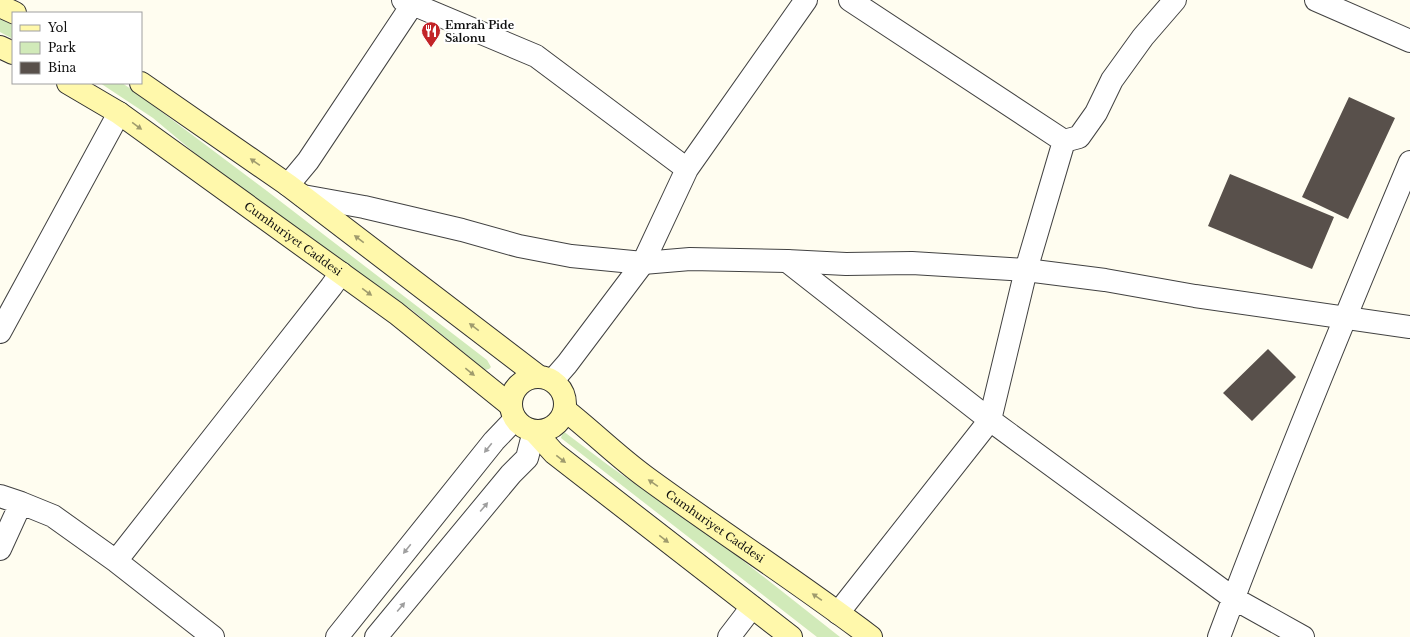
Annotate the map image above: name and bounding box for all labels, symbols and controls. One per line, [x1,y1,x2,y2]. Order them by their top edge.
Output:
legend [12,12,142,84]
place label: Emrah Pide Salonu [445,18,515,45]
text: Yol [47,20,67,35]
restaurant icon: Emrah Pide Salonu [420,20,442,48]
text: Park [48,40,76,55]
text: Bina [48,60,77,75]
one-way arrow [132,122,142,130]
one-way arrow [250,158,260,166]
street label: Cumhuriyet Caddesi [242,199,345,279]
one-way arrow [354,235,365,244]
one-way arrow [362,288,372,296]
one-way arrow [468,323,479,331]
one-way arrow [464,368,475,377]
one-way arrow [484,442,493,453]
one-way arrow [556,454,567,463]
one-way arrow [648,479,658,487]
street label: Cumhuriyet Caddesi [663,487,767,566]
one-way arrow [479,502,488,512]
one-way arrow [658,534,669,543]
one-way arrow [403,544,412,555]
one-way arrow [811,593,822,601]
one-way arrow [396,602,405,612]

